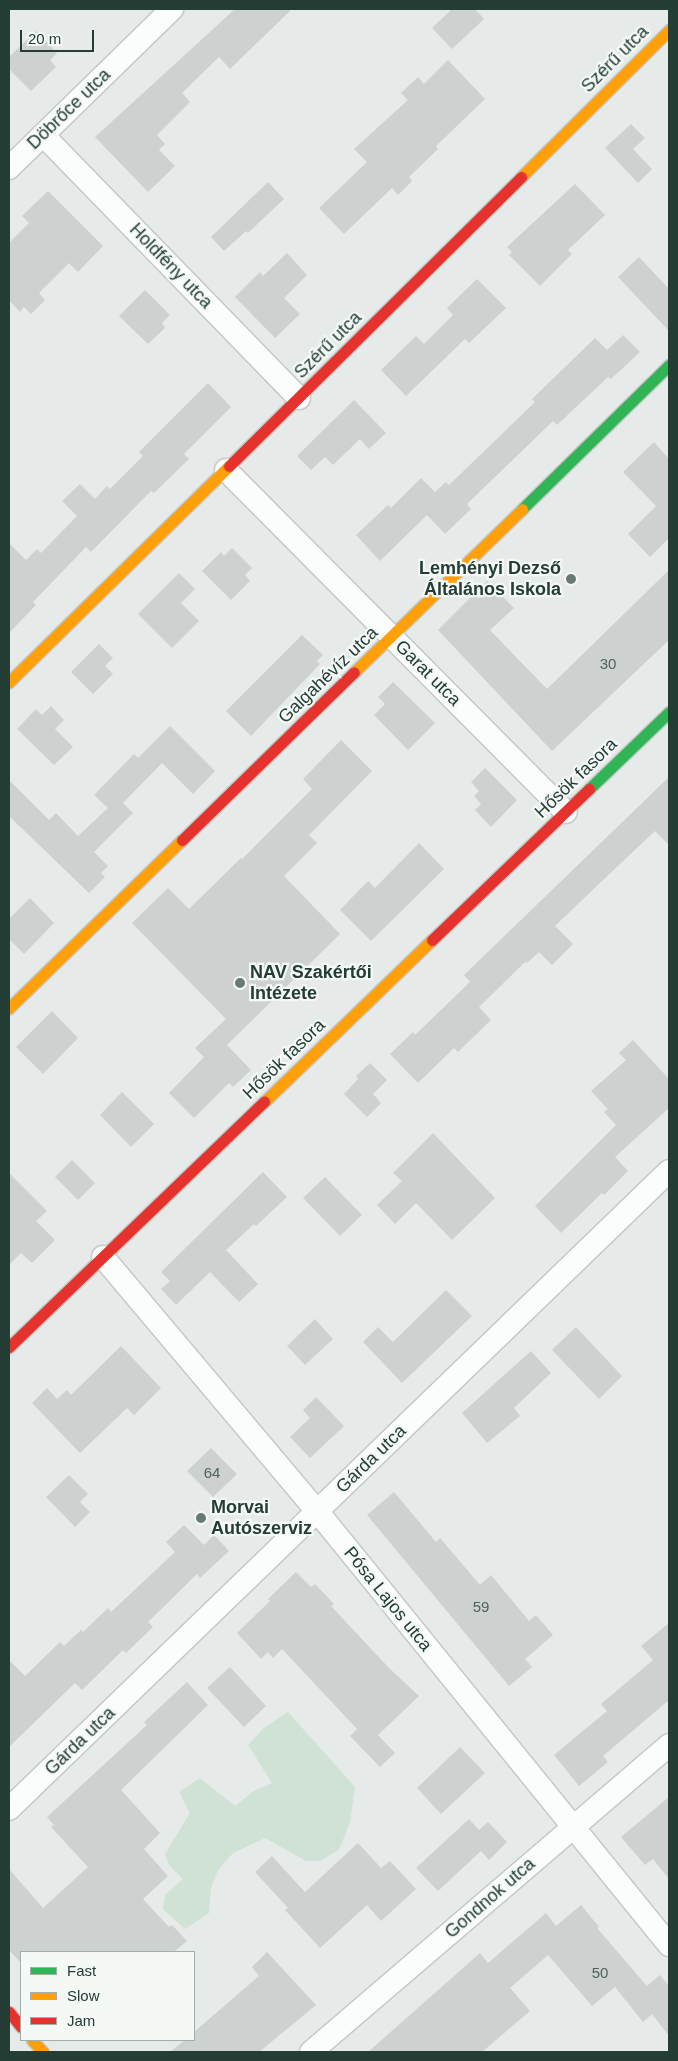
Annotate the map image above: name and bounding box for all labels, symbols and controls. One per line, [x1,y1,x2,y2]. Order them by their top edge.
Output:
scale bar [22,20,96,52]
street label: Szérű utca [577,21,653,97]
text: 20 m [28,30,61,47]
street label: Döbrőce utca [23,64,115,154]
street label: Holdfény utca [125,219,217,313]
street label: Szérű utca [290,307,366,383]
place label: Lemhényi Dezső Általános Iskola [419,558,561,600]
marker: Lemhényi Dezső Általános Iskola [565,573,577,585]
street label: Galgahévíz utca [274,622,382,728]
street label: Garat utca [391,636,465,710]
house number: 30 [600,655,616,673]
street label: Hősök fasora [530,733,622,823]
place label: NAV Szakértői Intézete [250,962,372,1004]
marker: NAV Szakértői Intézete [234,977,246,989]
street label: Hősök fasora [238,1014,330,1104]
street label: Gárda utca [331,1420,411,1498]
house number: 64 [204,1464,220,1482]
place label: Morvai Autószerviz [211,1497,312,1540]
marker: Morvai Autószerviz [195,1512,207,1524]
street label: Pósa Lajos utca [339,1542,437,1656]
house number: 59 [473,1598,489,1616]
street label: Gárda utca [40,1702,120,1780]
street label: Gondnok utca [441,1853,539,1943]
legend [20,1951,195,2041]
text: Fast [67,1962,96,1979]
house number: 50 [592,1964,608,1982]
text: Slow [67,1987,100,2004]
text: Jam [67,2012,95,2029]

